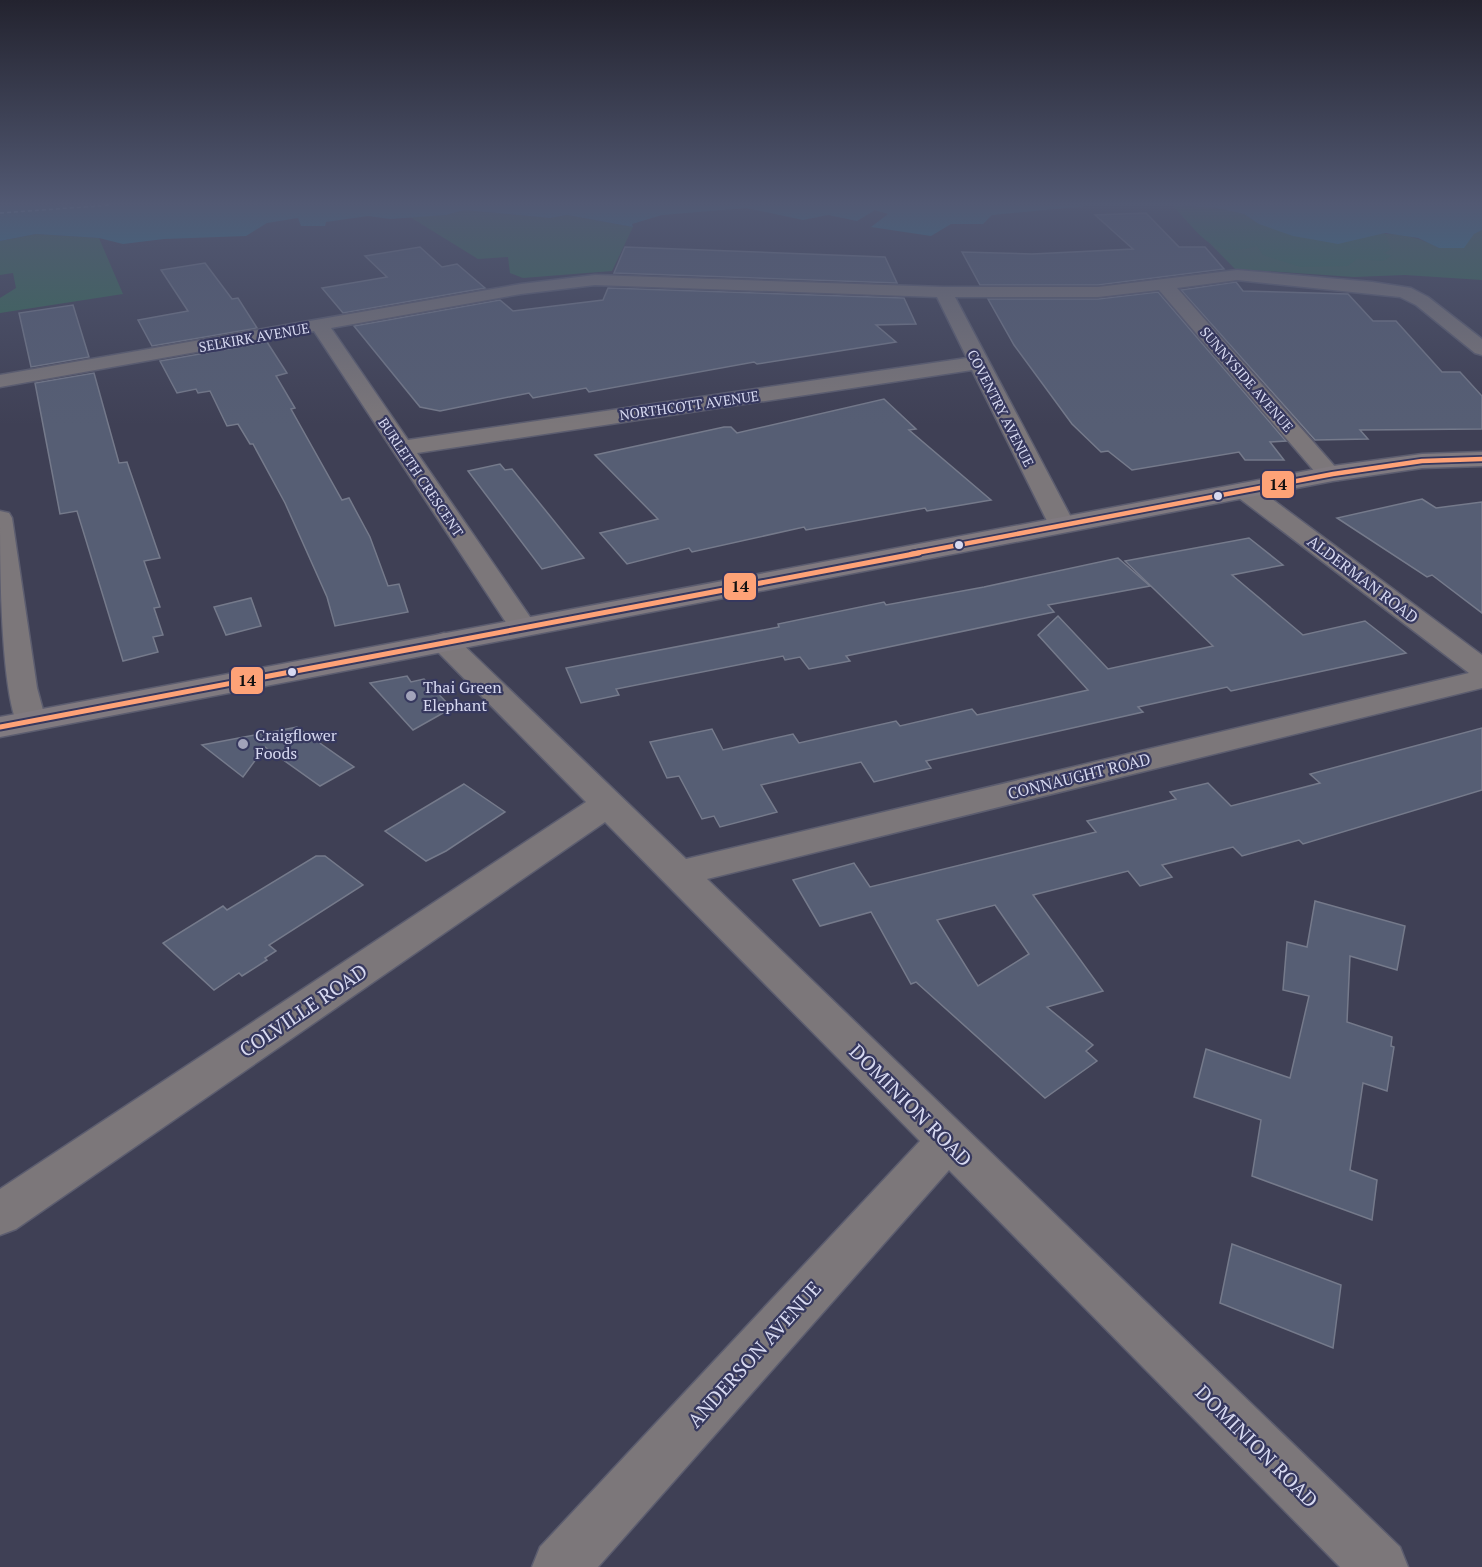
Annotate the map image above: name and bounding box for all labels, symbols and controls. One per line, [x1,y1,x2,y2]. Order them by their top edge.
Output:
street label: SELKIRK AVENUE [197,318,311,356]
street label: SUNNYSIDE AVENUE [1196,322,1298,436]
street label: COVENTRY AVENUE [963,346,1039,470]
street label: NORTHCOTT AVENUE [618,386,760,424]
street label: BURLEITH CRESCENT [374,414,468,540]
line badge: 14 [1261,470,1295,499]
text: 14 [1269,473,1287,495]
unlabelled marker [1212,490,1224,502]
street label: ALDERMAN ROAD [1303,530,1423,628]
unlabelled marker [953,539,965,551]
line badge: 14 [723,572,757,601]
text: 14 [731,575,749,597]
line badge: 14 [230,666,264,695]
unlabelled marker [286,666,298,678]
text: 14 [238,669,256,691]
place label: Thai Green Elephant [423,676,502,716]
marker: Thai Green Elephant [404,689,418,703]
place label: Craigflower Foods [255,724,338,764]
marker: Craigflower Foods [236,737,250,751]
street label: CONNAUGHT ROAD [1005,748,1153,804]
street label: COLVILLE ROAD [234,957,372,1063]
street label: DOMINION ROAD [844,1038,978,1172]
street label: ANDERSON AVENUE [681,1275,827,1433]
street label: DOMINION ROAD [1190,1379,1324,1513]

